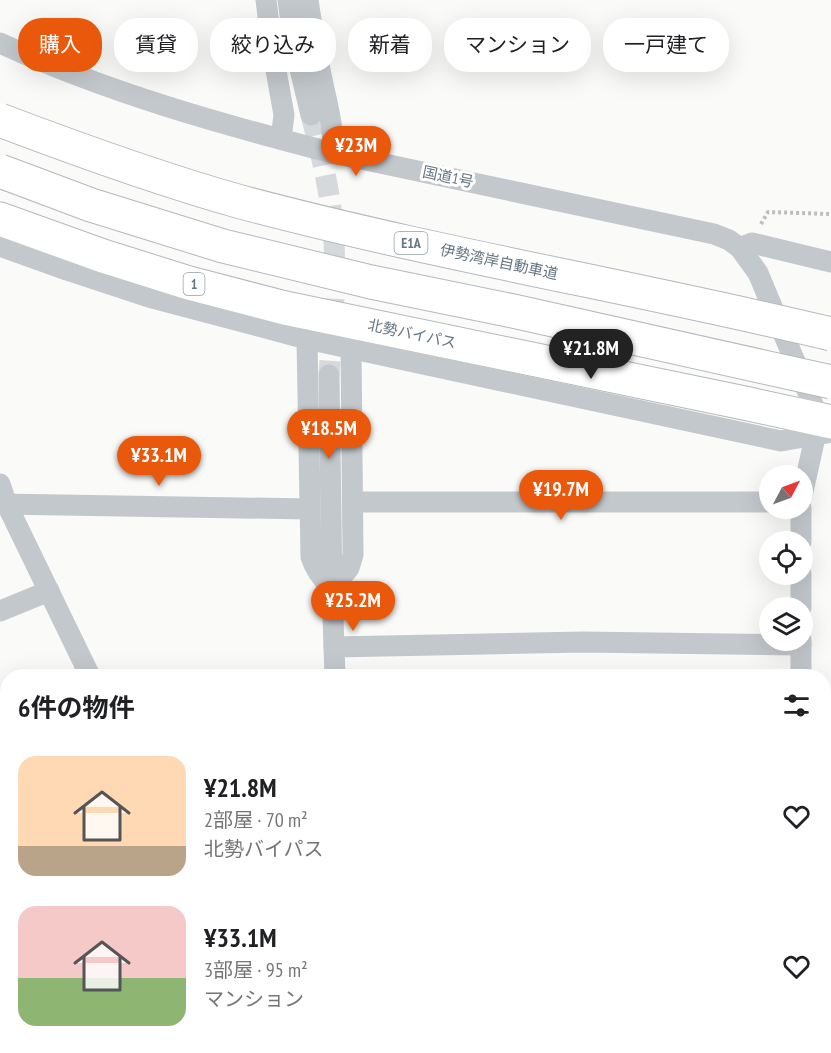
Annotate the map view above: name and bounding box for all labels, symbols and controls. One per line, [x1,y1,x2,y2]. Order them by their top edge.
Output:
chip: 購入 [18,18,102,72]
chip: 賃貸 [114,18,198,72]
chip: 絞り込み [210,18,336,72]
chip: 新着 [348,18,432,72]
chip: マンション [444,18,591,72]
chip: 一戸建て [603,18,729,72]
pin: ¥23M [320,126,392,177]
text: ¥23M [335,132,377,158]
street label: 国道1号 [421,162,475,191]
road number: E1A [394,232,428,254]
street label: 伊勢湾岸自動車道 [438,240,560,283]
road number: 1 [184,273,204,295]
street label: 北勢バイパス [366,315,458,352]
pin: ¥21.8M [542,329,640,380]
text: ¥21.8M [563,335,619,361]
pin: ¥18.5M [280,409,378,460]
text: ¥18.5M [301,415,357,441]
pin: ¥33.1M [110,436,208,487]
text: ¥33.1M [131,442,187,468]
north arrow [759,465,813,519]
map controls [759,465,813,651]
pin: ¥19.7M [512,470,610,521]
text: ¥19.7M [533,476,589,502]
button: locate [759,531,813,585]
pin: ¥25.2M [304,581,402,632]
text: ¥25.2M [325,587,381,613]
button: layers [759,597,813,651]
icon: filters [780,689,813,722]
text: 6件の物件 [18,691,134,724]
text: ¥21.8M [204,771,277,804]
icon: home [66,780,138,852]
icon: heart [780,800,813,833]
text: 2部屋 · 70 m² [204,807,308,833]
text: 北勢バイパス [204,836,324,862]
text: ¥33.1M [204,921,277,954]
icon: home [66,930,138,1002]
icon: heart [780,950,813,983]
text: 3部屋 · 95 m² [204,957,308,983]
text: マンション [204,986,304,1012]

